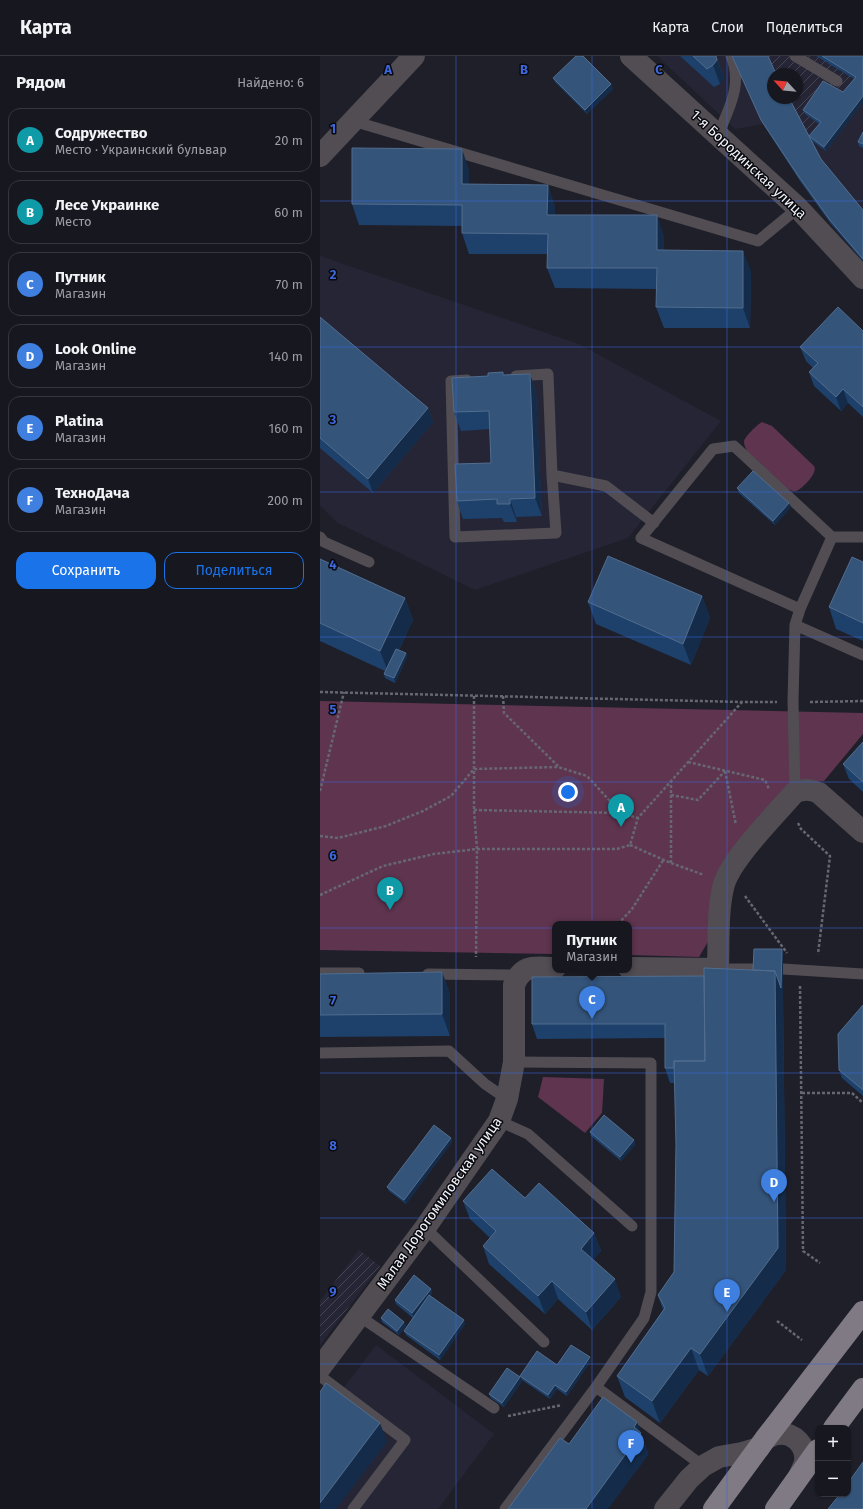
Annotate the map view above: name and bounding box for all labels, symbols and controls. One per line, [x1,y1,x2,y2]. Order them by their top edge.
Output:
text: Карта [20,16,72,39]
text: Карта [652,19,689,36]
text: Слои [711,19,744,36]
text: Поделиться [766,19,843,36]
text: A [383,62,392,77]
text: B [520,62,528,77]
text: C [655,62,663,77]
north arrow [767,68,803,104]
text: Рядом [16,72,66,93]
text: Найдено: 6 [237,75,304,90]
street label: 1-я Бородинская улица [687,106,810,222]
text: 1 [330,121,336,136]
text: Содружество [55,124,148,142]
text: A [26,133,34,148]
text: 20 m [275,133,303,148]
text: Место · Украинский бульвар [55,142,227,157]
text: Лесе Украинке [55,196,159,214]
text: B [26,205,34,220]
text: 60 m [274,205,303,220]
text: Место [55,214,92,229]
text: 2 [330,267,337,282]
text: Путник [55,268,106,286]
text: C [26,277,34,292]
text: 70 m [276,277,303,292]
text: Магазин [55,286,106,301]
text: Look Online [55,340,136,358]
text: D [26,349,34,364]
text: 140 m [269,349,303,364]
text: Магазин [55,358,106,373]
text: Platina [55,412,103,430]
text: 3 [329,412,337,427]
text: E [27,421,33,436]
text: 160 m [269,421,303,436]
text: Магазин [55,430,106,445]
text: ТехноДача [55,484,130,502]
text: F [27,493,33,508]
text: 200 m [267,493,303,508]
text: Магазин [55,502,106,517]
button: Сохранить [16,552,156,589]
button: Поделиться [164,552,304,589]
text: 4 [329,557,337,572]
text: 5 [330,702,337,717]
your location [558,782,578,802]
pin: A [608,794,634,827]
text: 6 [329,848,337,863]
pin: B [377,877,403,910]
popup [552,921,632,973]
text: Путник [566,931,617,949]
text: Магазин [566,949,618,964]
pin: C [579,986,605,1019]
text: 7 [330,993,336,1008]
street label: Малая Дорогомиловская улица [373,1114,506,1293]
text: 8 [329,1138,337,1153]
pin: D [761,1169,787,1202]
pin: E [714,1279,740,1312]
text: 9 [329,1284,337,1299]
map controls [815,1425,851,1497]
button: + [815,1425,851,1461]
pin: F [618,1430,644,1463]
button: − [815,1461,851,1497]

